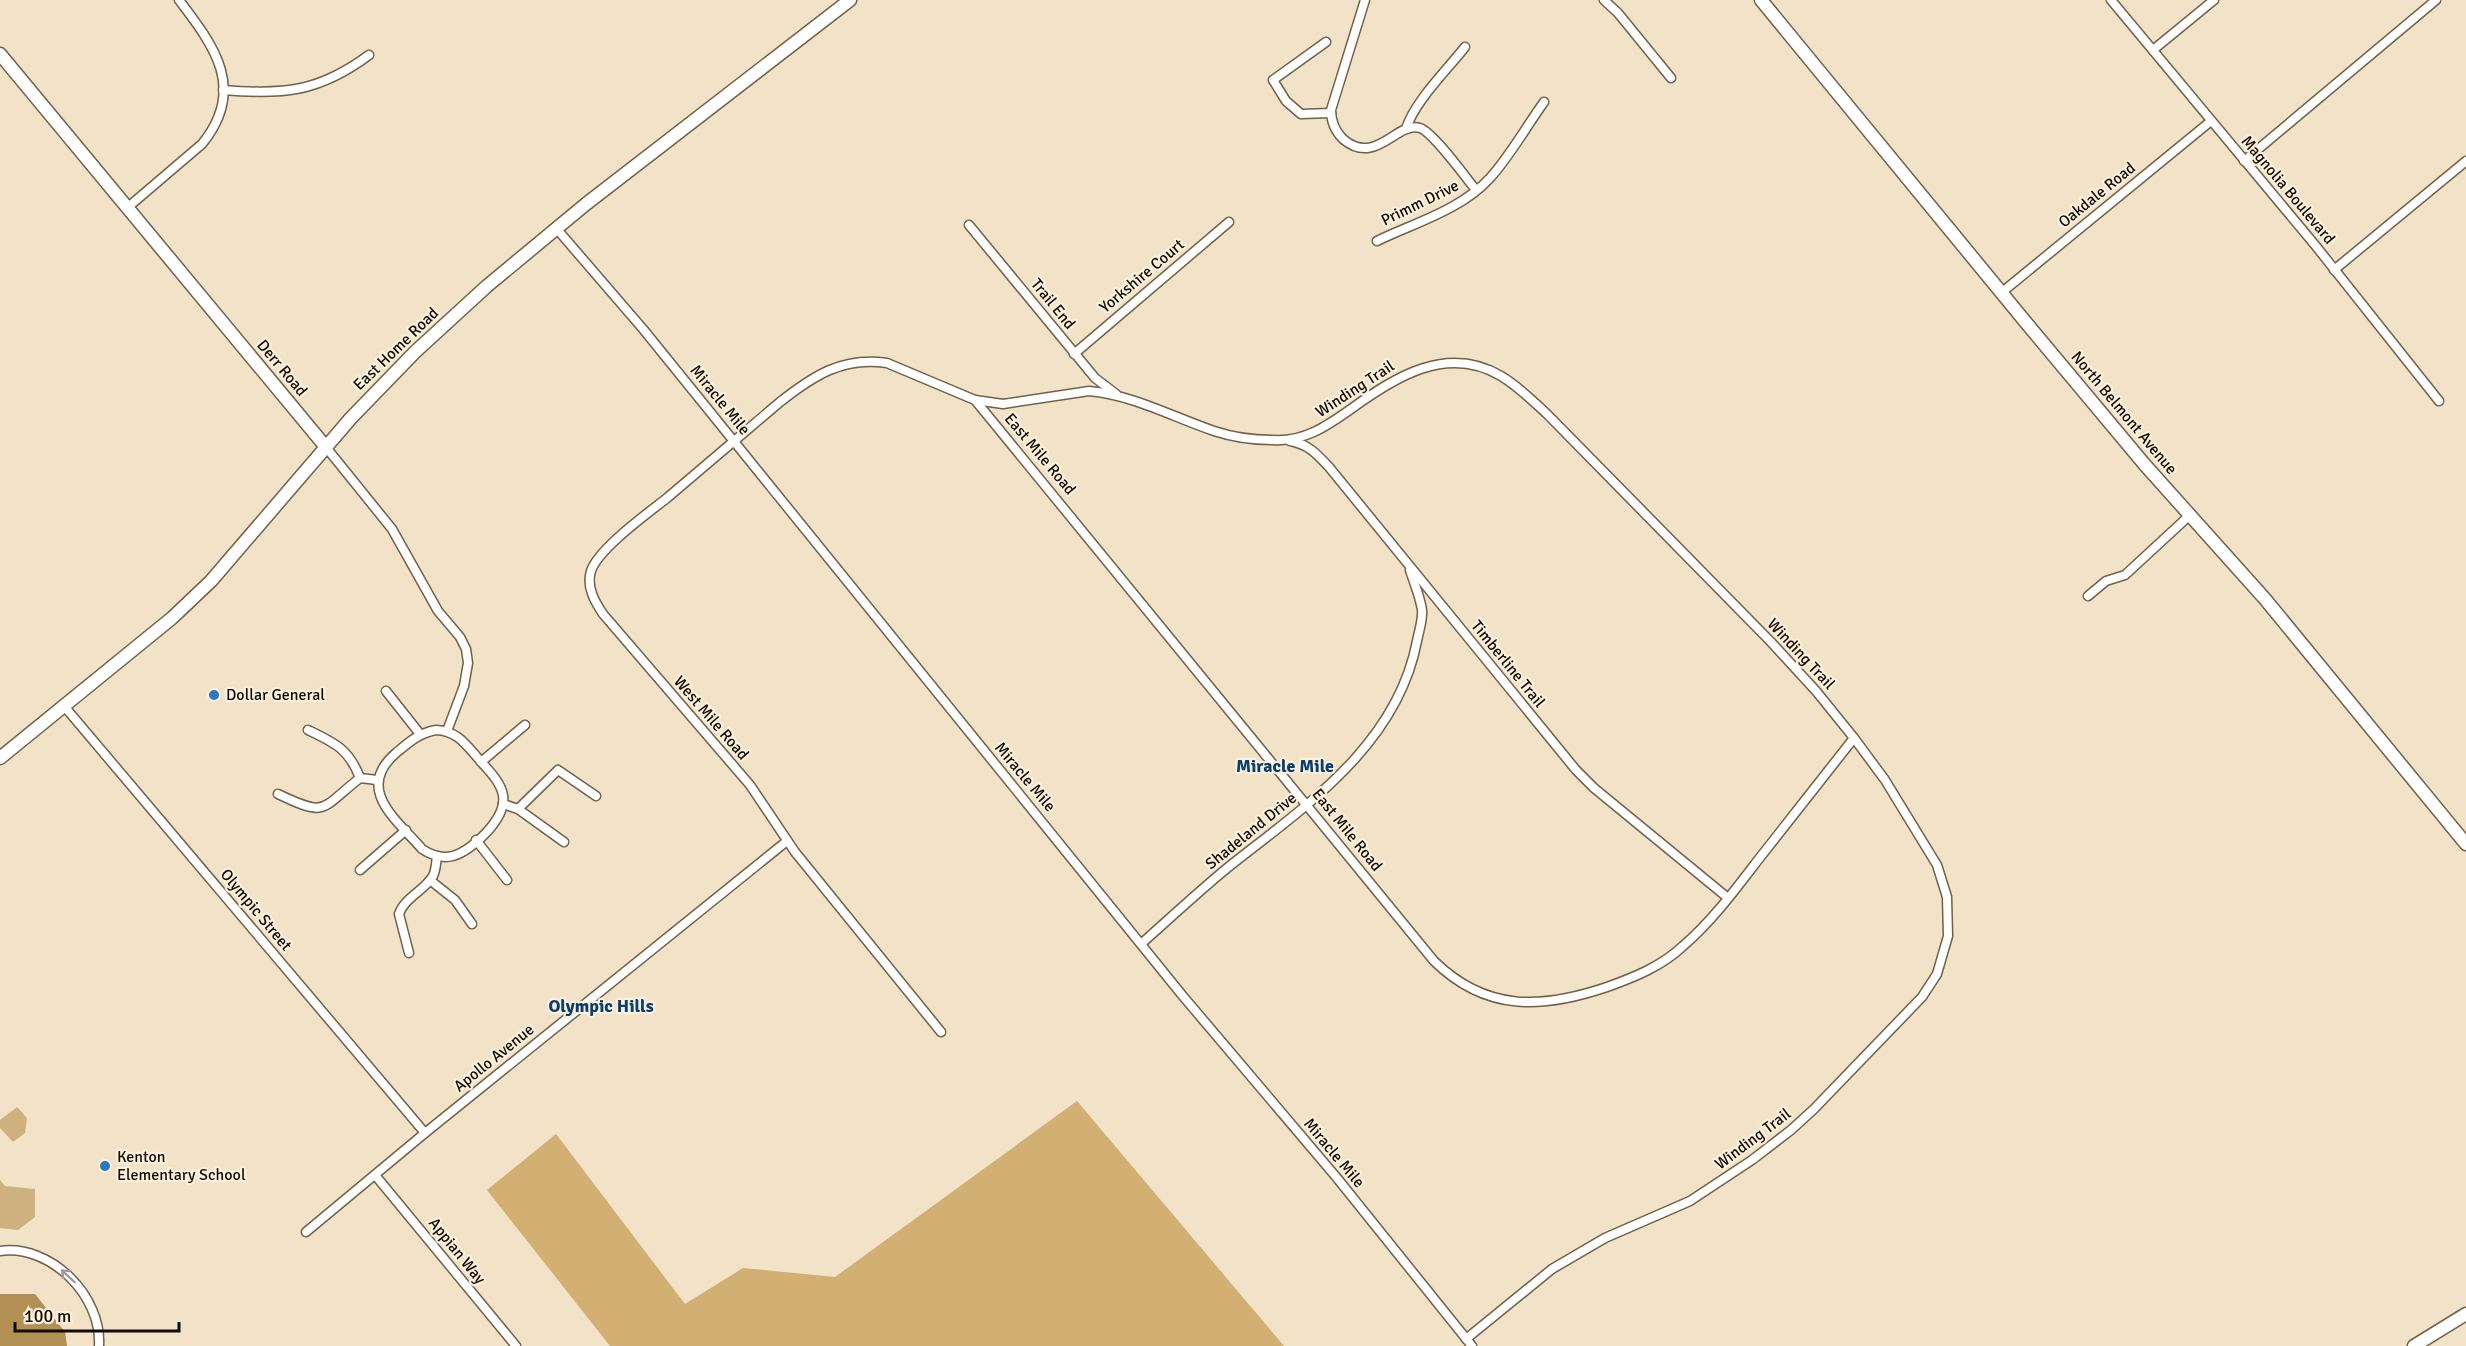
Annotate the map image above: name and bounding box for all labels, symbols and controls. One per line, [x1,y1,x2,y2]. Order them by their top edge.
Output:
street label: Magnolia Boulevard [2237,132,2339,248]
street label: Oakdale Road [2055,158,2139,232]
street label: Primm Drive [1378,176,1462,230]
street label: Yorkshire Court [1095,234,1189,317]
street label: Trail End [1026,274,1080,334]
street label: East Home Road [349,303,443,395]
street label: Derr Road [253,336,311,400]
street label: North Belmont Avenue [2067,347,2181,479]
street label: Winding Trail [1312,356,1399,422]
street label: Miracle Mile [686,361,754,439]
street label: East Mile Road [1000,409,1080,499]
street label: Winding Trail [1763,614,1839,694]
street label: Timberline Trail [1467,616,1549,712]
street label: West Mile Road [669,672,753,764]
place label: Dollar General [226,685,325,705]
marker: Dollar General [207,688,221,702]
street label: Miracle Mile [990,738,1060,816]
district label: Miracle Mile [1236,755,1334,777]
street label: East Mile Road [1308,785,1386,875]
street label: Shadeland Drive [1201,788,1301,874]
street label: Olympic Street [216,865,296,955]
district label: Olympic Hills [548,995,654,1017]
street label: Apollo Avenue [450,1020,538,1096]
street label: Winding Trail [1711,1104,1795,1174]
street label: Miracle Mile [1299,1114,1369,1192]
place label: Kenton Elementary School [117,1147,246,1185]
marker: Kenton Elementary School [98,1159,112,1173]
street label: Appian Way [424,1214,490,1289]
one-way arrow [61,1269,76,1283]
scale bar [15,1295,178,1333]
text: 100 m [24,1305,71,1327]

